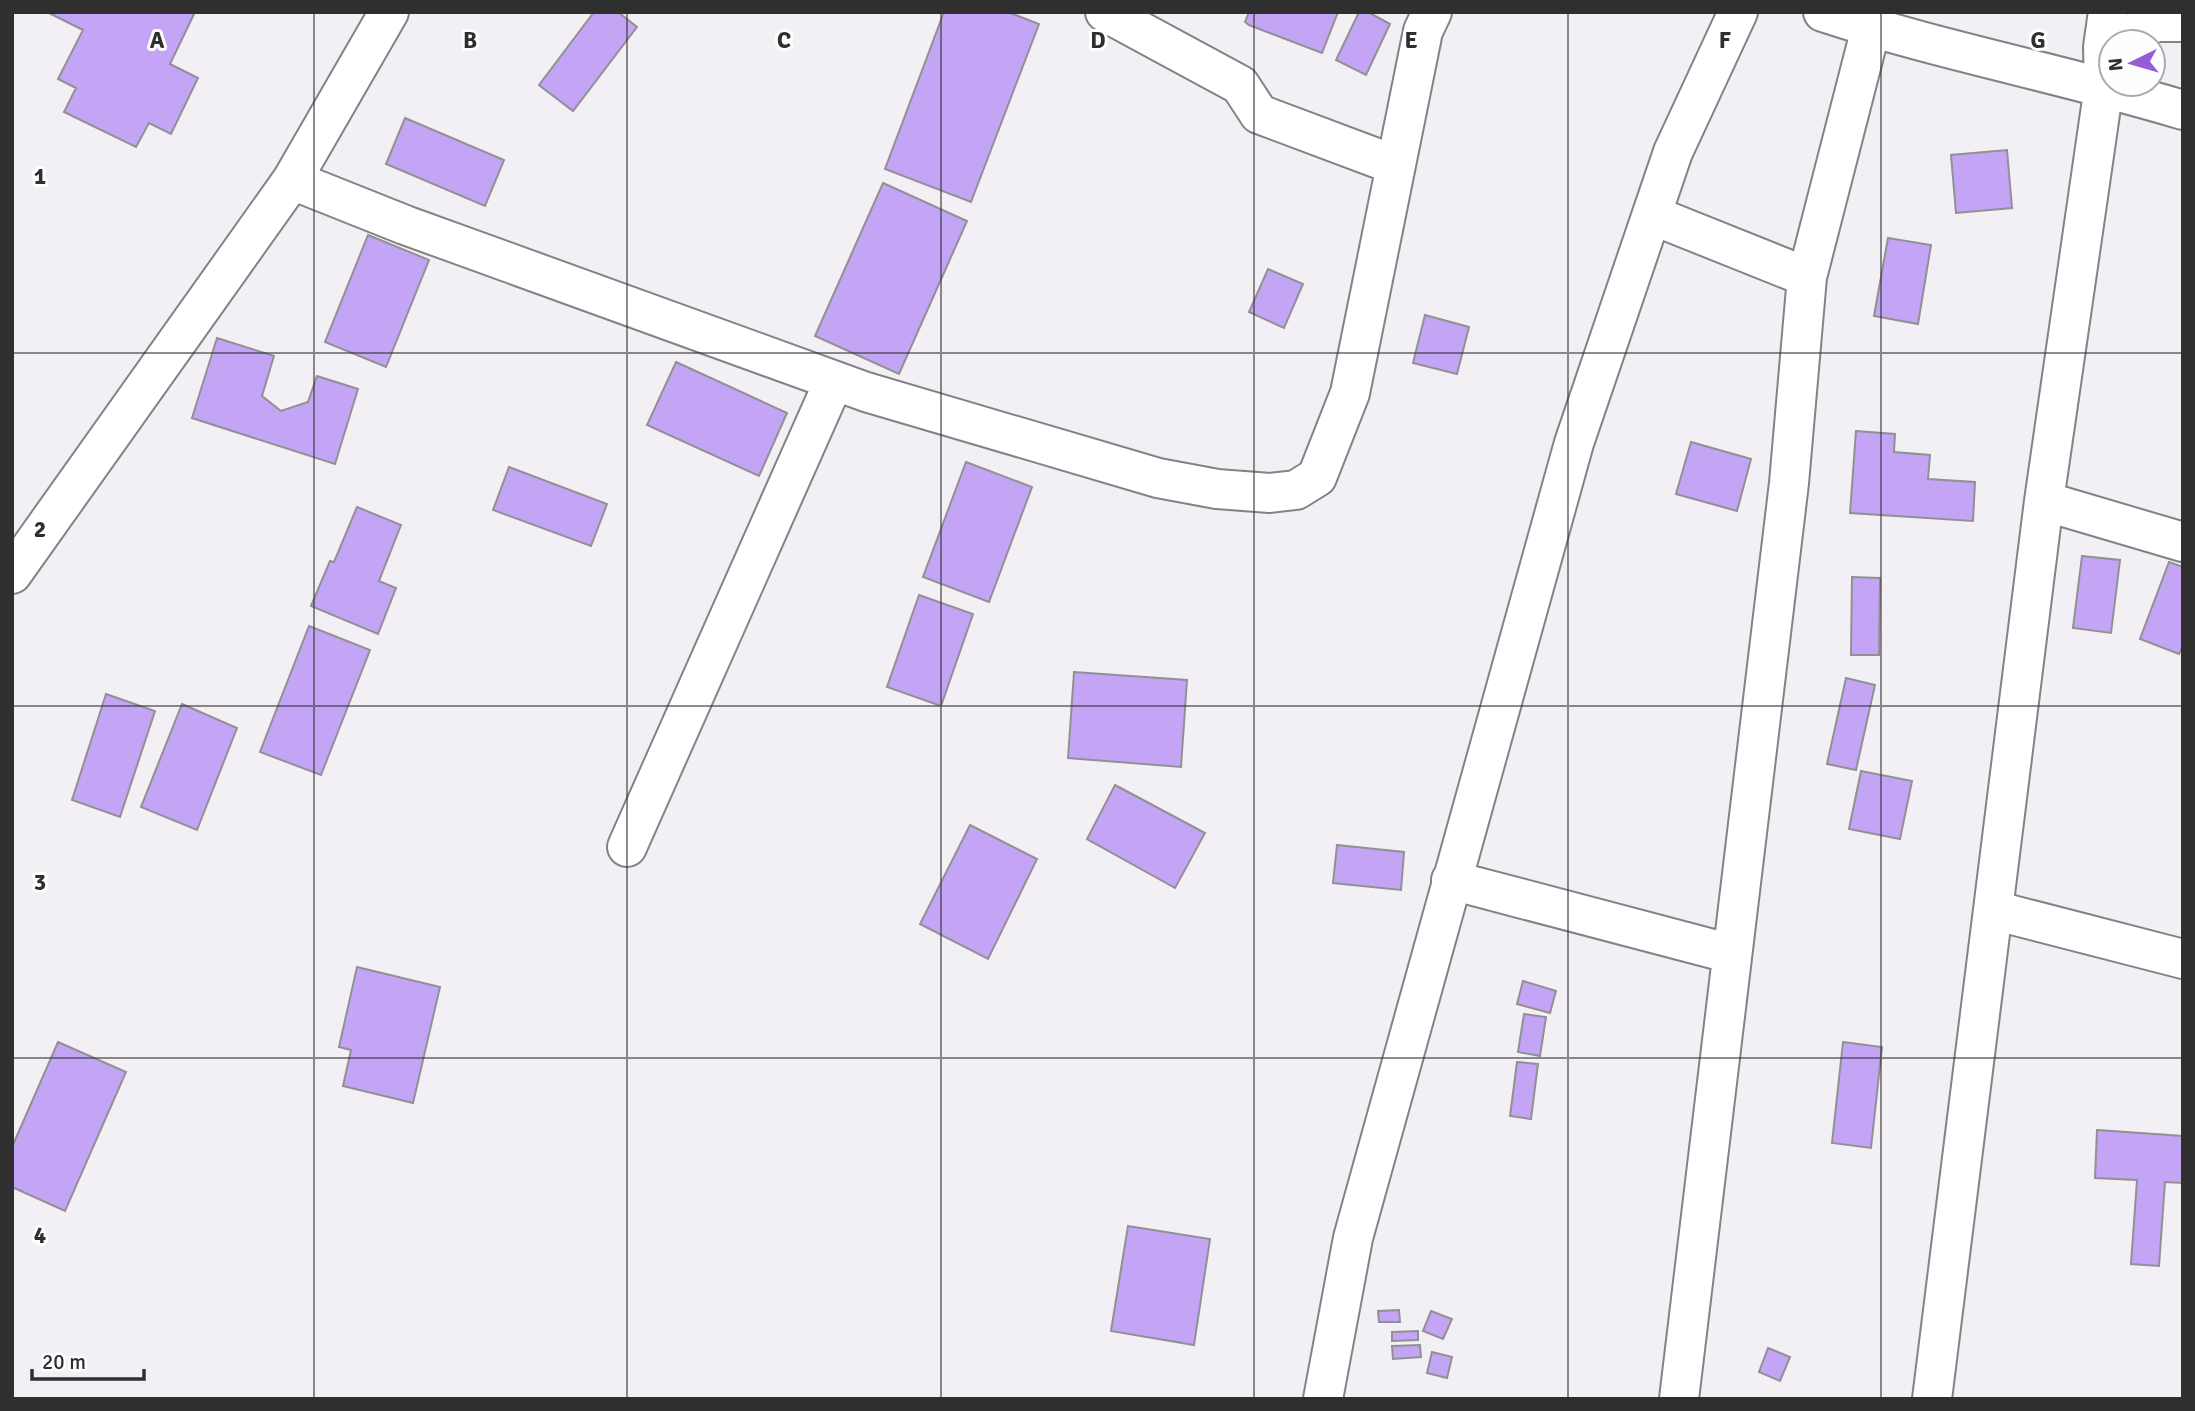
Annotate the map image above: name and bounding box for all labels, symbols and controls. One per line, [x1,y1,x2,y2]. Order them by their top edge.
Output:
text: A [150,26,165,55]
text: B [463,26,477,55]
text: C [777,26,791,55]
text: D [1090,26,1106,55]
text: E [1404,26,1418,55]
text: F [1719,26,1731,55]
text: G [2030,26,2046,55]
north arrow [2097,28,2167,98]
text: N [2104,57,2129,72]
text: 1 [34,162,46,191]
text: 2 [34,515,46,544]
text: 3 [34,868,46,897]
text: 4 [34,1221,46,1250]
scale bar [32,1338,144,1382]
text: 20 m [42,1349,86,1375]

